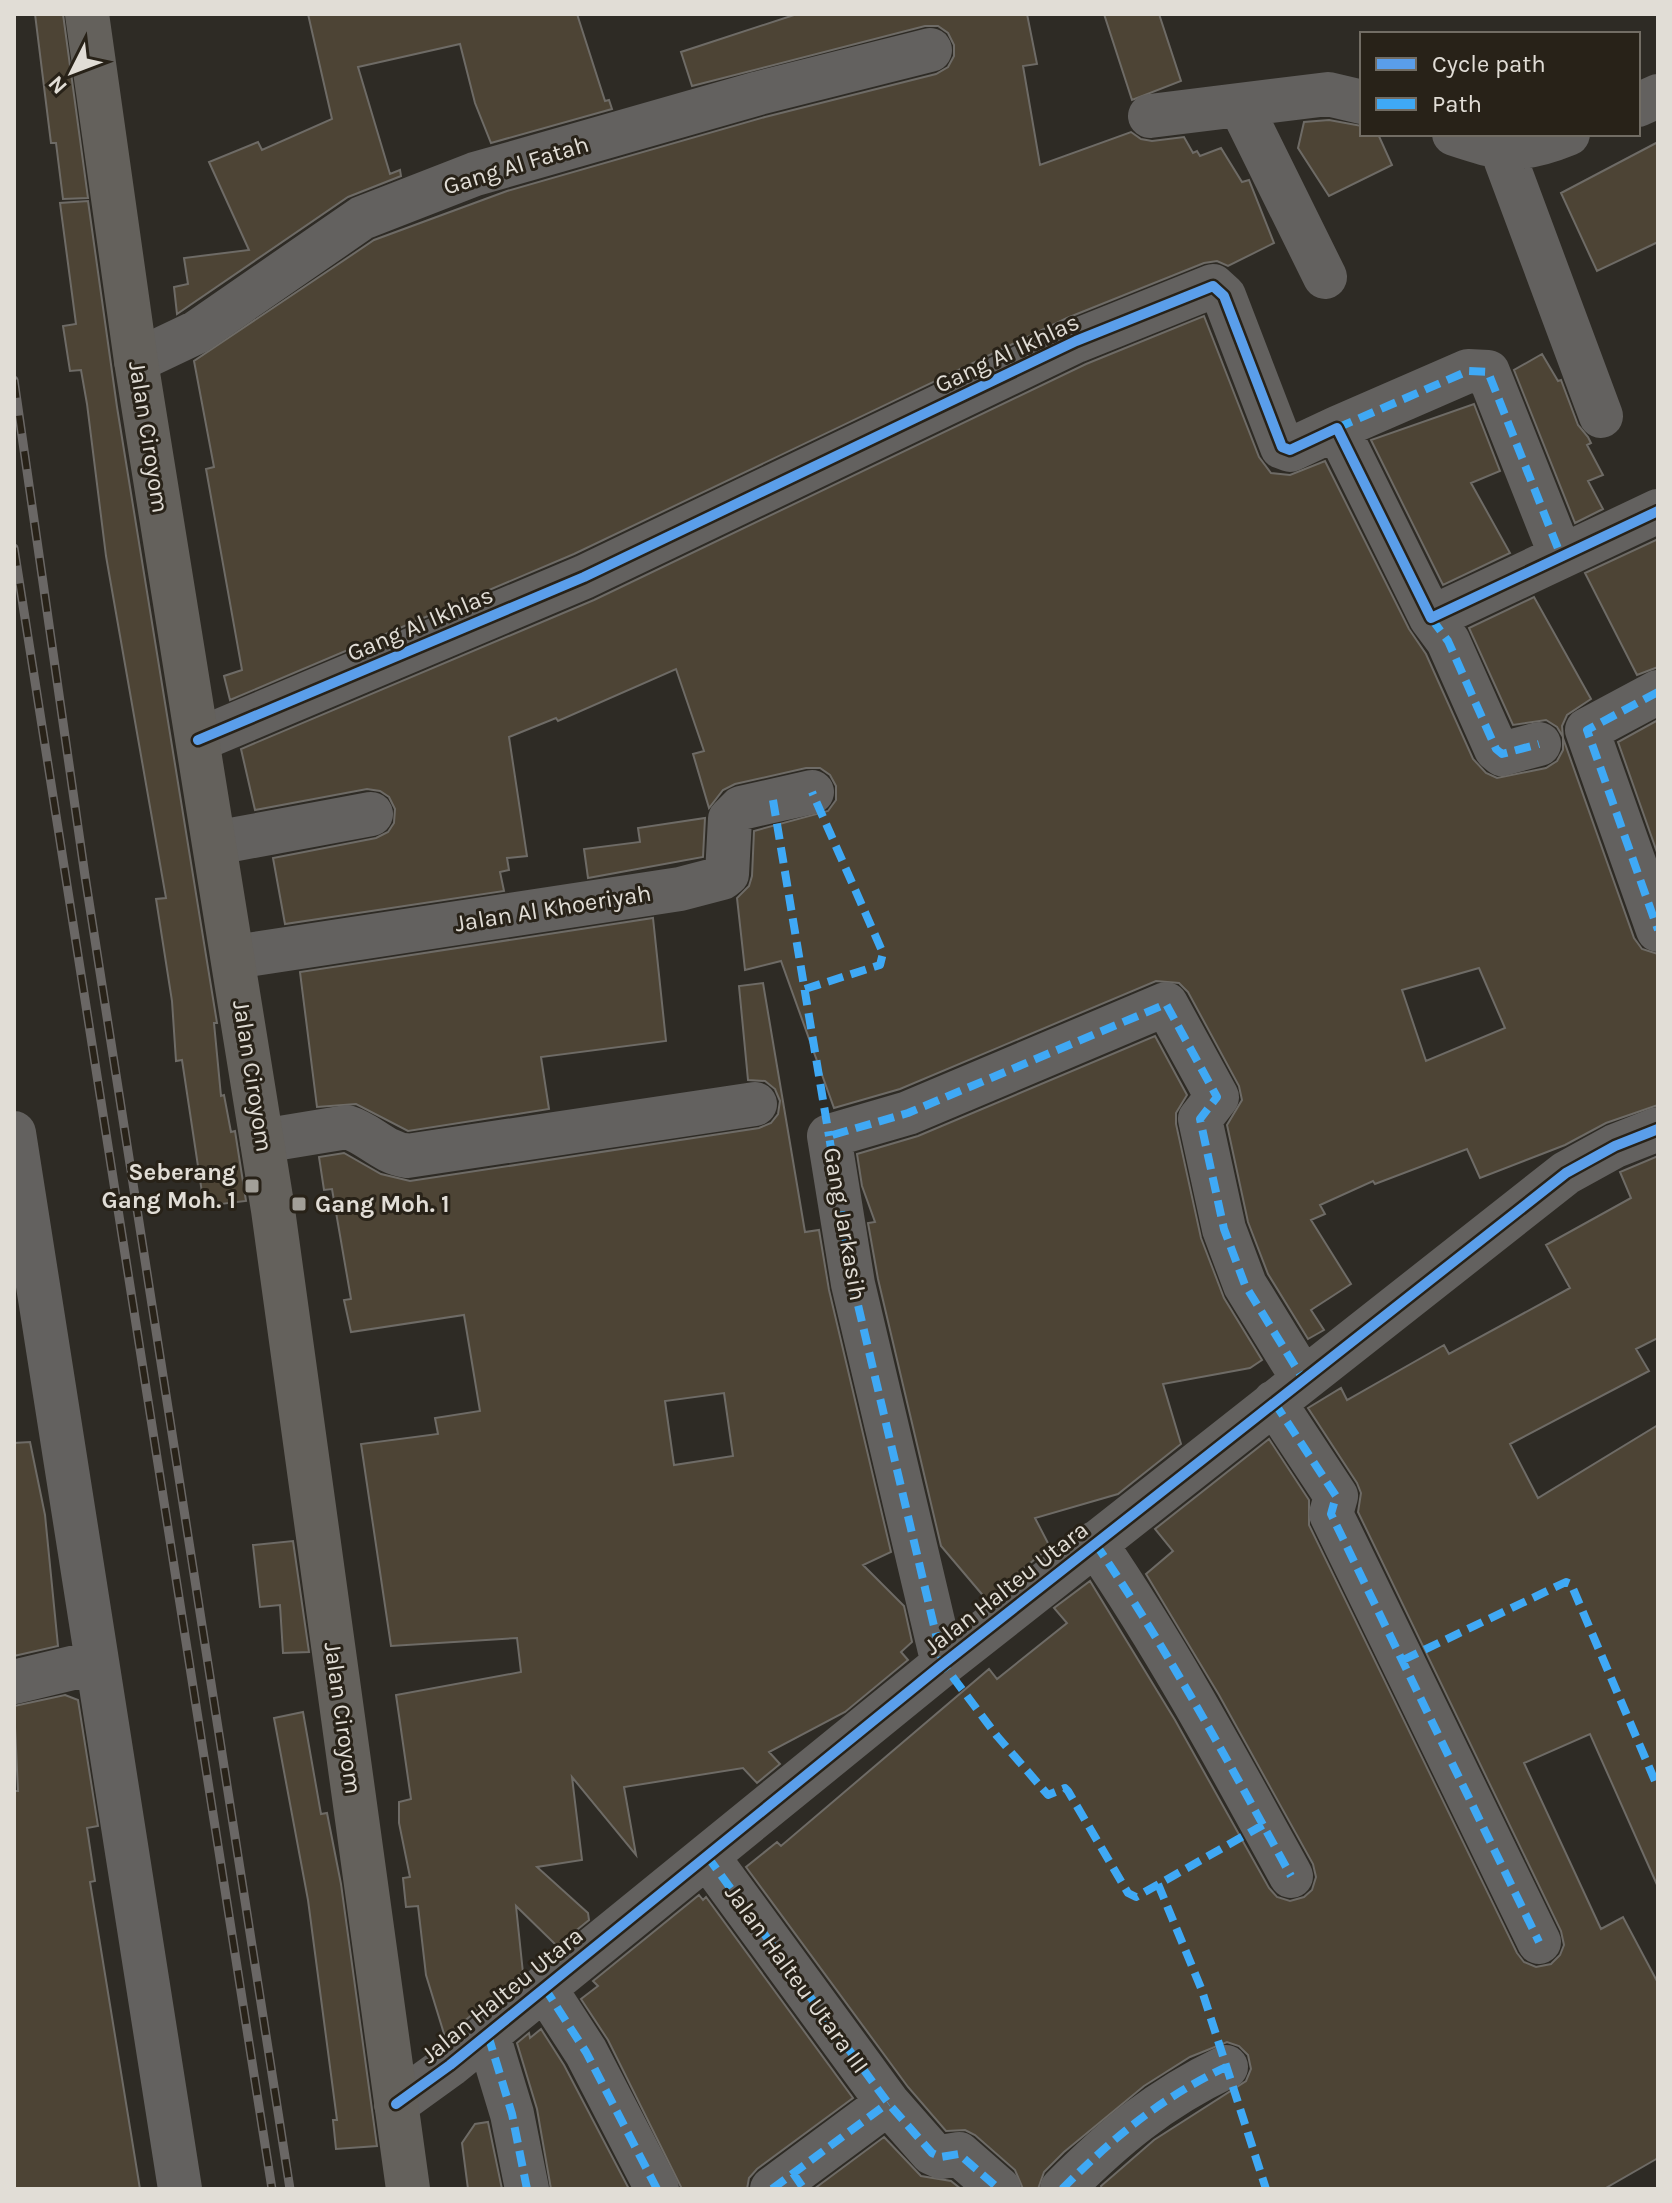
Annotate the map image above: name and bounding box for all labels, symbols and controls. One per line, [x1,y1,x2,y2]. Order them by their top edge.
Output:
north arrow [32,32,112,112]
legend [1360,32,1640,136]
text: Cycle path [1432,50,1546,78]
text: N [43,70,73,99]
text: Path [1432,90,1482,118]
street label: Gang Al Fatah [440,130,592,200]
street label: Gang Al Ikhlas [930,307,1084,399]
street label: Jalan Ciroyom [123,359,175,515]
street label: Gang Al Ikhlas [343,581,497,667]
street label: Jalan Al Khoeriyah [453,879,653,937]
street label: Jalan Ciroyom [227,998,279,1154]
street label: Gang Jarkasih [818,1145,872,1303]
place label: Seberang Gang Moh. 1 [101,1158,236,1214]
marker: Seberang Gang Moh. 1 [243,1177,261,1195]
place label: Gang Moh. 1 [315,1190,450,1218]
marker: Gang Moh. 1 [290,1195,308,1213]
street label: Jalan Halteu Utara [918,1515,1094,1661]
street label: Jalan Ciroyom [318,1640,368,1796]
street label: Jalan Halteu Utara III [719,1879,875,2079]
street label: Jalan Halteu Utara [415,1921,589,2069]

